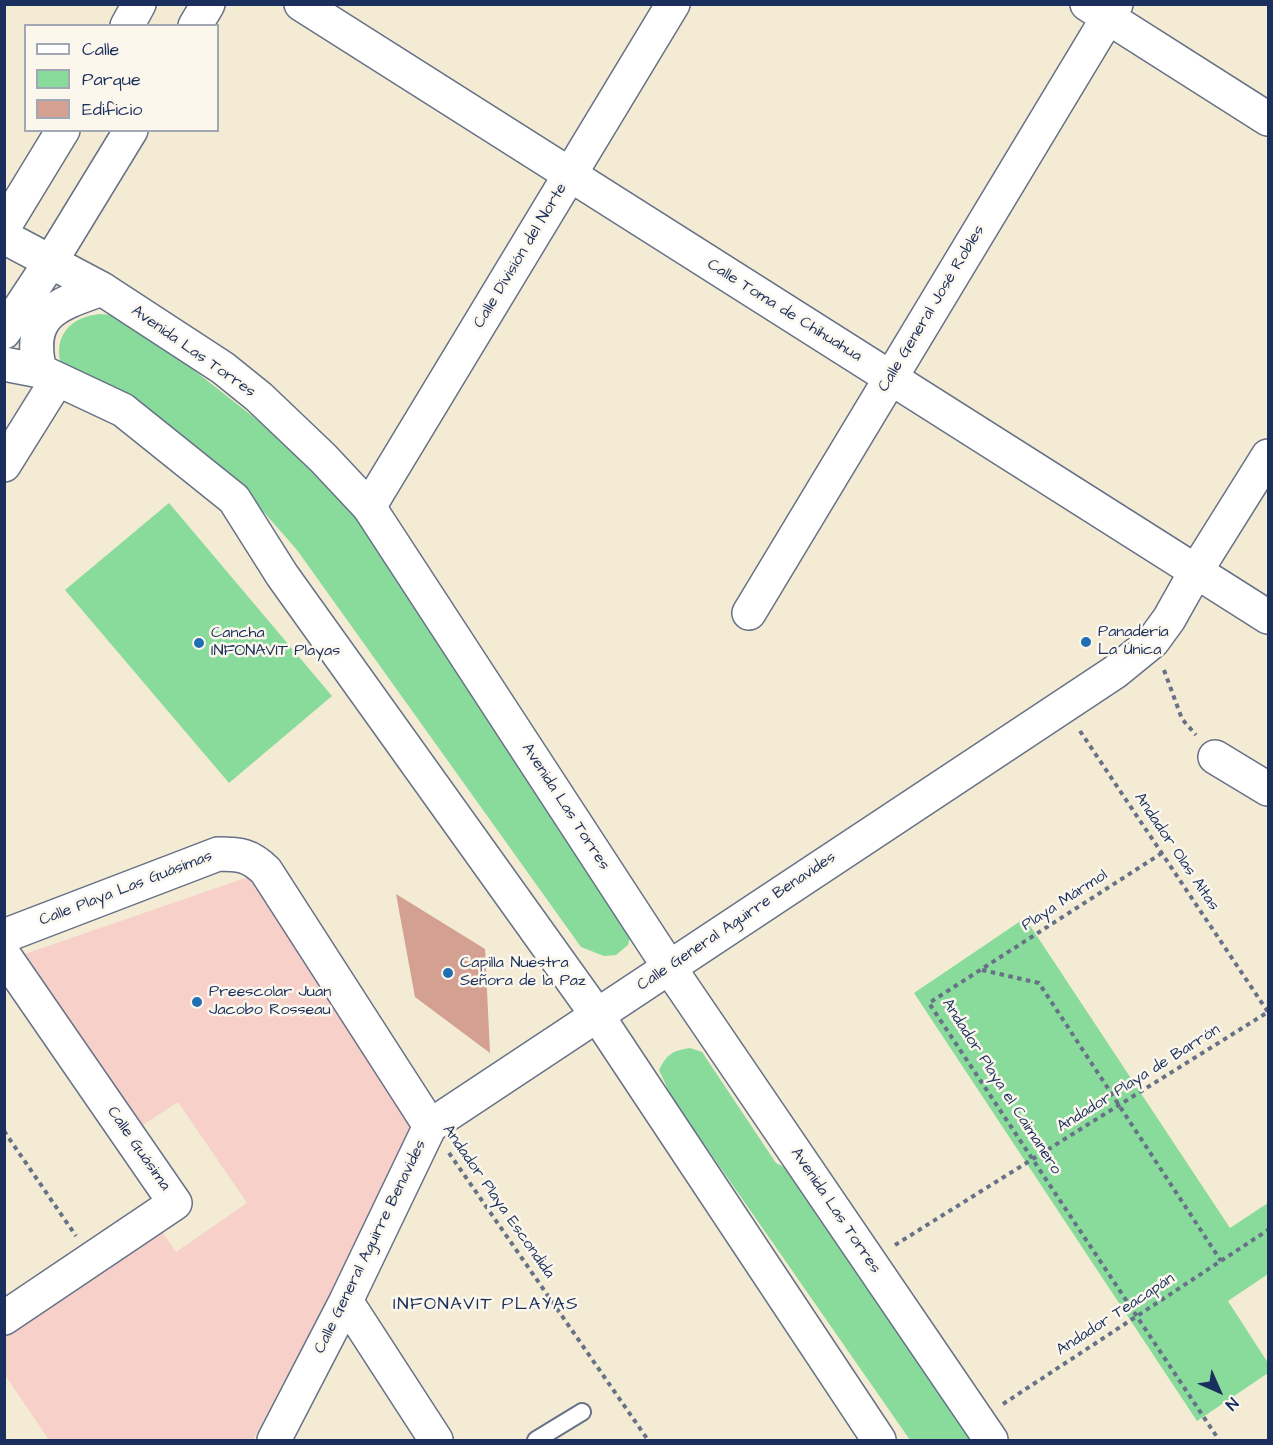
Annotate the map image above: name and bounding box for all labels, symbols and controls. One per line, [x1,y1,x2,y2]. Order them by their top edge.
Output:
legend [24,24,219,132]
text: Calle [82,37,119,62]
text: Parque [82,67,141,92]
text: Edificio [82,97,142,122]
street label: Calle División del Norte [470,180,572,332]
street label: Calle General José Robles [875,222,989,396]
street label: Calle Toma de Chihuahua [703,255,865,367]
street label: Avenida Las Torres [127,302,259,402]
place label: Panadería La Única [1098,623,1169,661]
place label: Cancha INFONAVIT Playas [211,624,340,662]
marker: Panadería La Única [1079,635,1093,649]
marker: Cancha INFONAVIT Playas [192,636,206,650]
street label: Avenida Las Torres [517,740,613,874]
street label: Andador Olas Altas [1129,789,1223,915]
street label: Calle Playa Las Guásimas [37,847,215,931]
street label: Calle General Aguirre Benavides [634,848,840,996]
street label: Playa Mármol [1019,866,1111,936]
place label: Capilla Nuestra Señora de la Paz [460,954,586,992]
marker: Capilla Nuestra Señora de la Paz [441,966,455,980]
place label: Preescolar Juan Jacobo Rosseau [209,983,331,1021]
marker: Preescolar Juan Jacobo Rosseau [190,995,204,1009]
street label: Andador Playa el Caimanero [937,995,1065,1179]
street label: Andador Playa de Barrón [1054,1021,1224,1137]
street label: Calle Guásima [102,1103,174,1195]
street label: Andador Playa Escondida [438,1122,558,1282]
street label: Calle General Aguirre Benavides [311,1137,431,1357]
street label: Avenida Las Torres [786,1145,884,1277]
street label: Andador Teacapán [1053,1270,1179,1360]
district label: INFONAVIT PLAYAS [393,1294,579,1316]
north arrow [1189,1361,1249,1421]
text: N [1220,1392,1243,1415]

